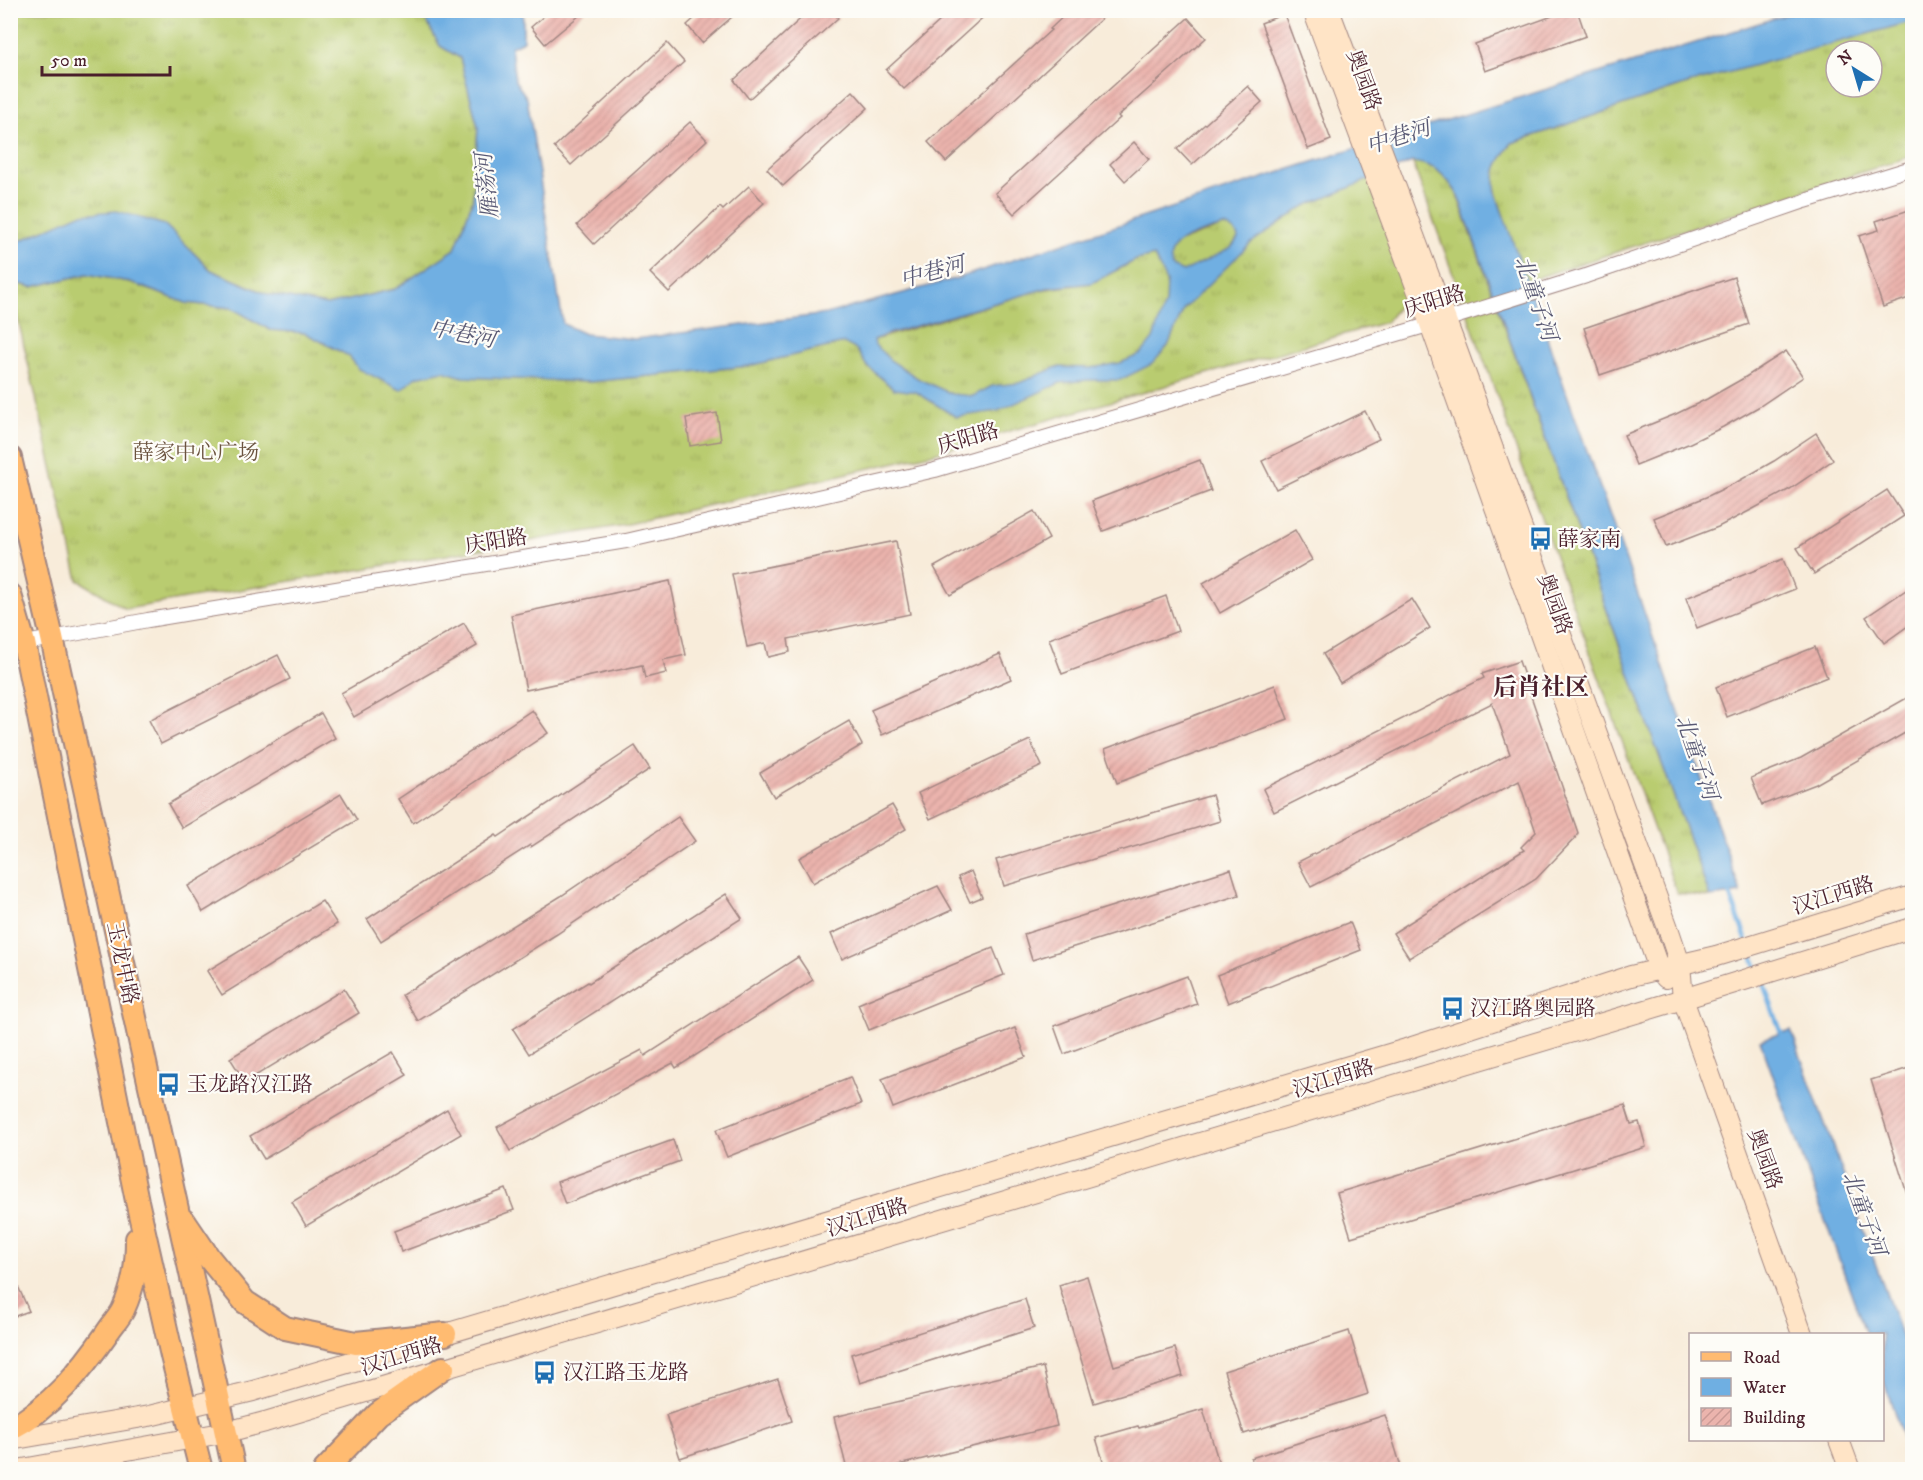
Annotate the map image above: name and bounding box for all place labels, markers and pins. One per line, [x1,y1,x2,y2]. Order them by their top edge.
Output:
bus stop icon: 薛家南 [1527,526,1553,552]
place label: 薛家南 [1558,527,1621,553]
bus stop icon: 汉江路奥园路 [1439,995,1465,1021]
place label: 汉江路奥园路 [1470,996,1596,1022]
bus stop icon: 玉龙路汉江路 [156,1071,182,1097]
place label: 玉龙路汉江路 [187,1072,313,1098]
bus stop icon: 汉江路玉龙路 [532,1359,558,1385]
place label: 汉江路玉龙路 [563,1360,689,1386]

